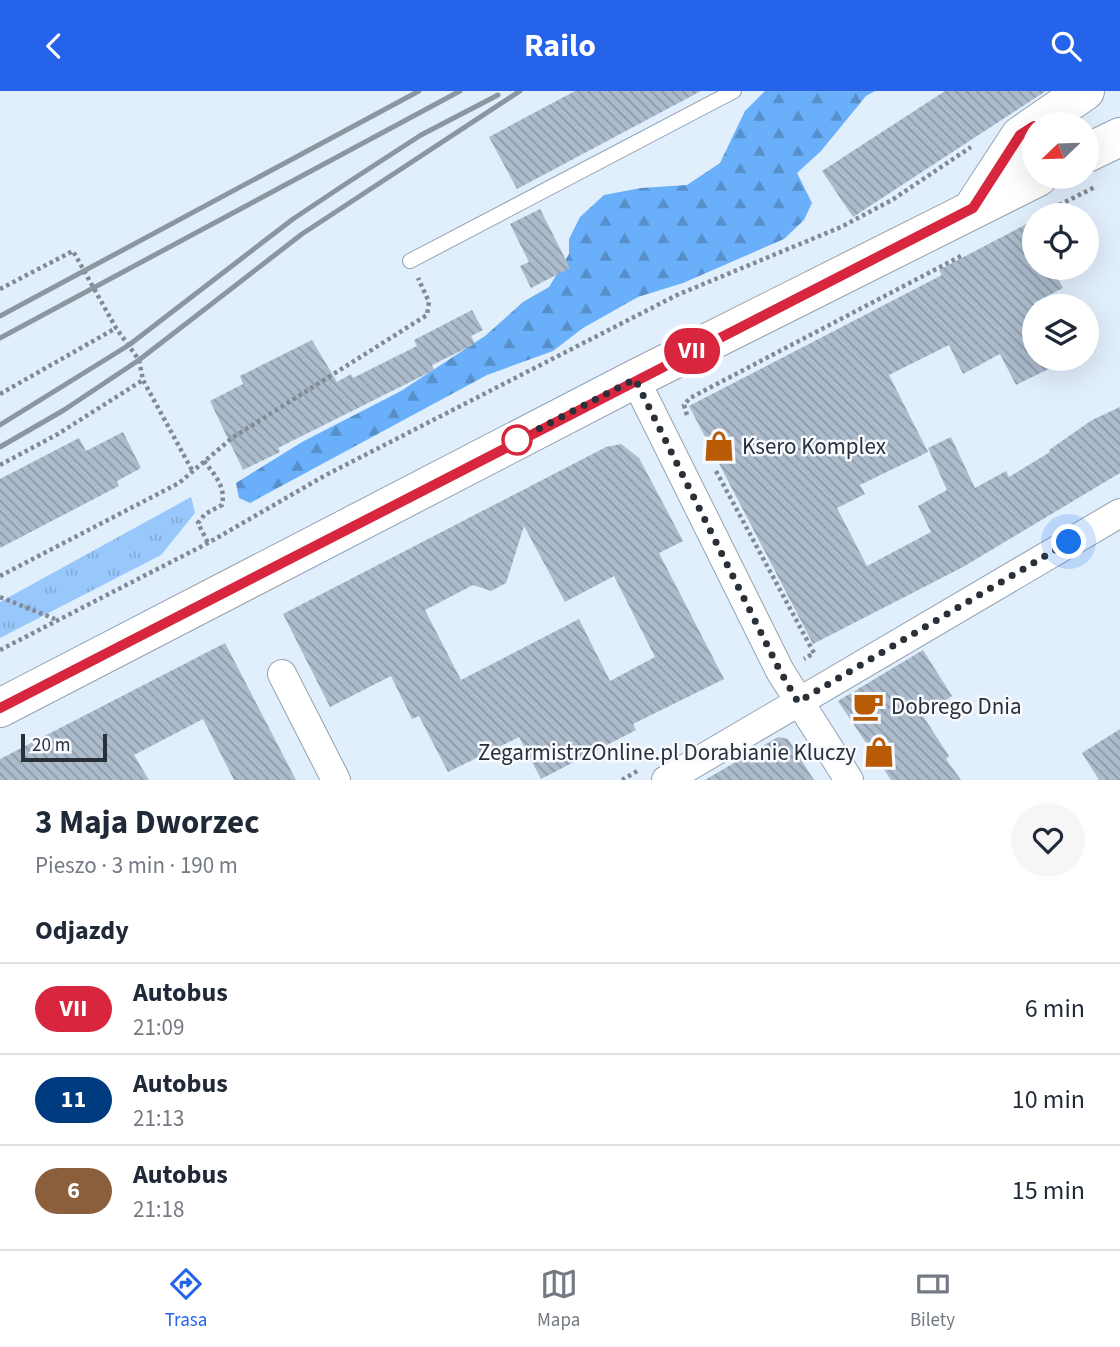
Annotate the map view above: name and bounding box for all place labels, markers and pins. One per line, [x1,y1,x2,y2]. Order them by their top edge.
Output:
unlabelled marker [502,425,532,455]
shop icon: Ksero Komplex [702,429,736,463]
place label: Ksero Komplex [742,430,886,463]
cafe icon: Dobrego Dnia [851,689,885,723]
place label: Dobrego Dnia [891,690,1022,723]
shop icon: ZegarmistrzOnline.pl Dorabianie Kluczy [862,735,896,769]
place label: ZegarmistrzOnline.pl Dorabianie Kluczy [478,736,856,769]

